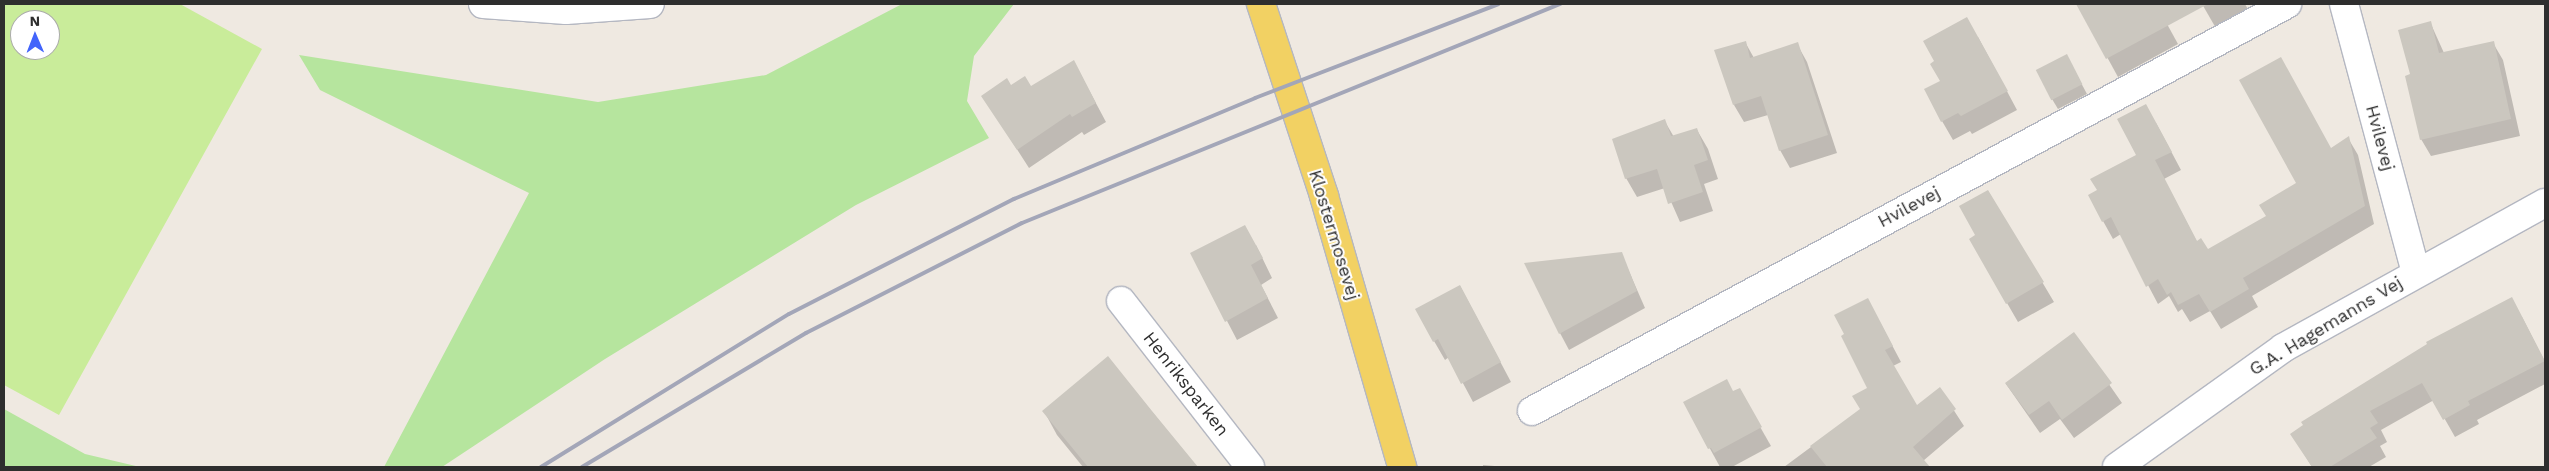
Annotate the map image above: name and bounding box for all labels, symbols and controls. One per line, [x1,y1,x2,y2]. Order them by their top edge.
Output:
north arrow [10,10,60,60]
text: N [29,13,40,29]
street label: Hvilevej [2361,103,2399,173]
street label: Klostermosevej [1304,167,1364,303]
street label: Hvilevej [1874,182,1944,232]
street label: G.A. Hagemanns Vej [2245,272,2407,380]
street label: Henriksparken [1139,328,1233,440]

